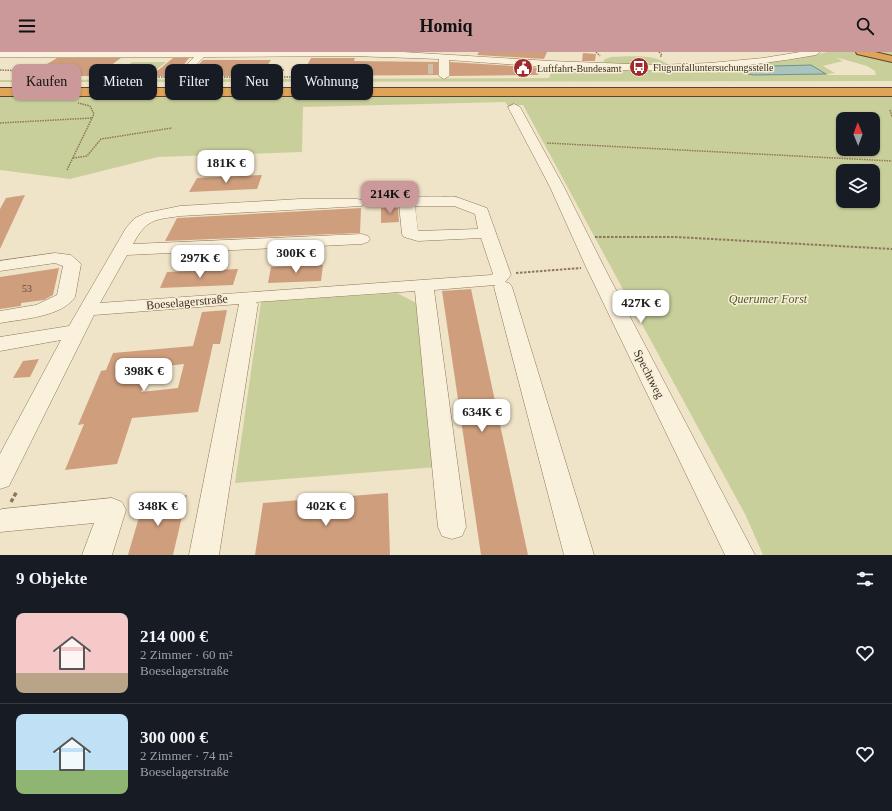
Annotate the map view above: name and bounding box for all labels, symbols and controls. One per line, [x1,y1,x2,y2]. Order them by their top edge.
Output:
icon: menu [16,15,38,37]
icon: search [854,15,876,37]
text: Homiq [419,16,473,36]
bus stop icon: Flugunfalluntersuchungsstelle [628,56,650,78]
public building icon: Luftfahrt-Bundesamt [512,57,534,79]
place label: Flugunfalluntersuchungsstelle [653,62,774,73]
place label: Luftfahrt-Bundesamt [537,63,622,74]
chip: Kaufen [12,64,81,100]
chip: Mieten [89,64,157,100]
chip: Filter [165,64,223,100]
chip: Neu [231,64,283,100]
chip: Wohnung [291,64,373,100]
north arrow [836,112,880,156]
map controls [836,112,880,208]
pin: 181K € [193,150,259,184]
text: 181K € [206,155,246,170]
button: layers [836,164,880,208]
pin: 214K € [357,181,423,215]
text: 214K € [370,186,410,201]
pin: 300K € [263,240,329,274]
pin: 297K € [167,245,233,279]
text: 300K € [276,245,316,260]
text: 297K € [180,250,220,265]
house number: 53 [22,283,32,294]
pin: 427K € [608,290,674,324]
street label: Boeselagerstraße [146,291,228,313]
park label: Querumer Forst [729,292,808,306]
text: 427K € [621,295,661,310]
street label: Spechtweg [631,347,667,401]
pin: 398K € [111,358,177,392]
text: 398K € [124,363,164,378]
pin: 634K € [449,399,515,433]
text: 634K € [462,404,502,419]
pin: 348K € [125,493,191,527]
pin: 402K € [293,493,359,527]
text: 348K € [138,498,178,513]
text: 402K € [306,498,346,513]
icon: filters [854,568,876,590]
text: 9 Objekte [16,569,87,588]
text: 214 000 € [140,627,208,646]
icon: home [48,629,96,677]
icon: heart [854,642,876,664]
text: 2 Zimmer · 60 m² [140,647,233,662]
text: Boeselagerstraße [140,663,229,678]
text: 300 000 € [140,728,208,747]
icon: home [48,730,96,778]
icon: heart [854,743,876,765]
text: 2 Zimmer · 74 m² [140,748,233,763]
text: Boeselagerstraße [140,764,229,779]

